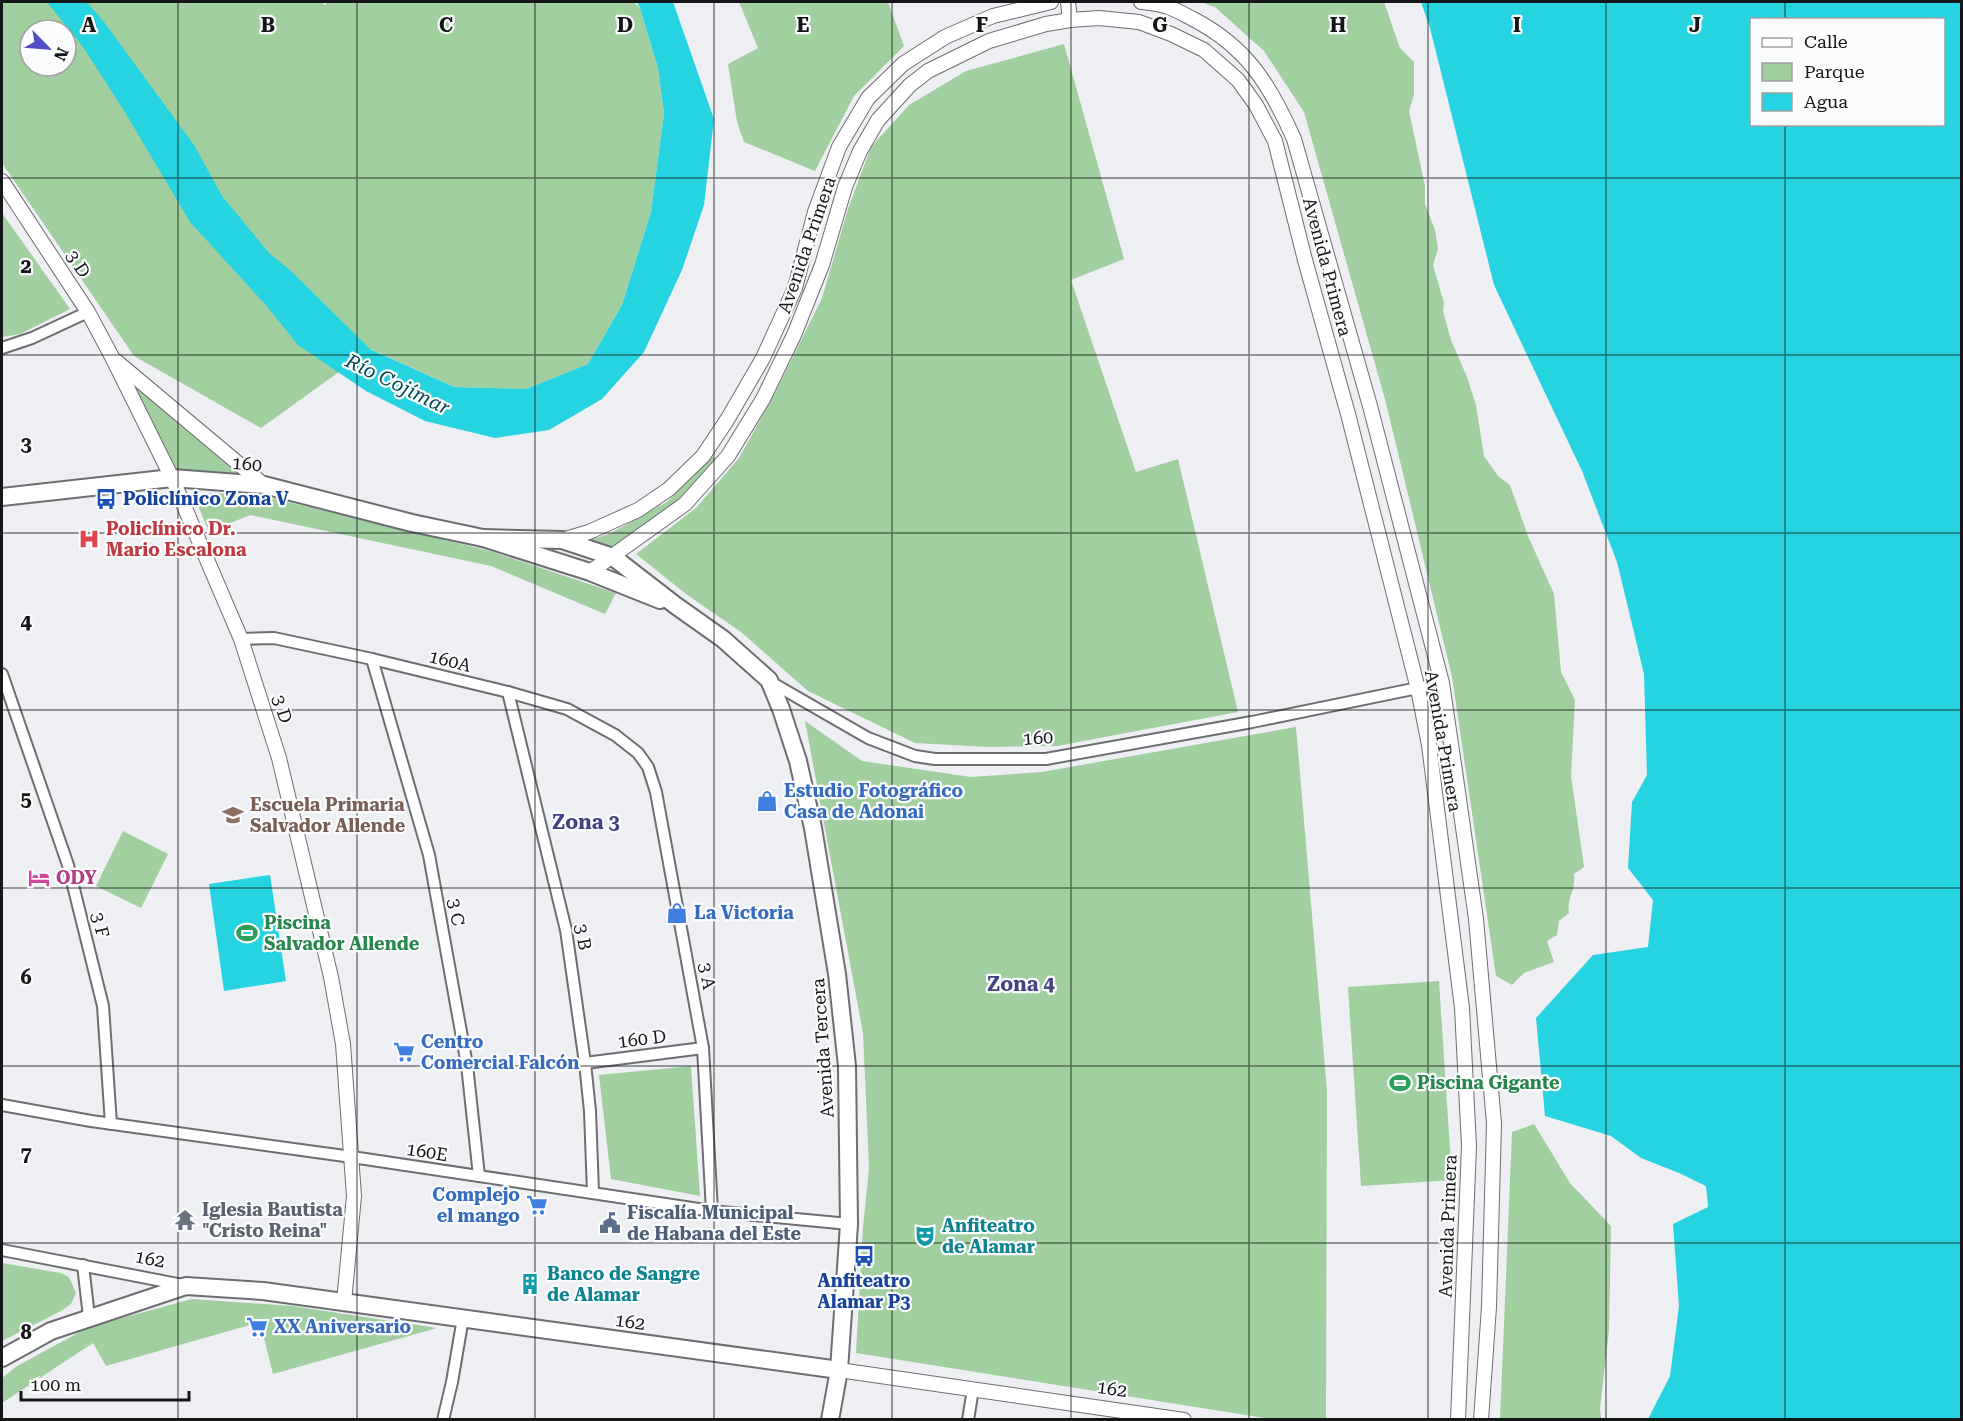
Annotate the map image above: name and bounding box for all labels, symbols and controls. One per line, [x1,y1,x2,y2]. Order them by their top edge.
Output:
text: A [82,13,97,37]
text: B [261,13,275,37]
text: C [439,13,453,37]
text: D [617,13,633,37]
text: E [797,13,810,37]
text: F [976,13,988,37]
text: G [1152,13,1168,37]
text: H [1330,13,1346,37]
text: I [1513,13,1521,37]
text: J [1689,13,1701,37]
north arrow [18,18,78,78]
legend [1750,18,1945,126]
text: Calle [1804,31,1848,52]
text: N [50,45,72,64]
text: Parque [1804,61,1865,82]
text: Agua [1804,91,1848,112]
street label: Avenida Primera [773,173,840,316]
street label: Avenida Primera [1299,195,1356,339]
street label: 3 D [62,246,95,281]
text: 2 [20,254,32,278]
water label: Río Cojímar [341,348,455,420]
text: 3 [20,432,32,456]
street label: 160 [231,452,263,475]
bus stop icon: Policlínico Zona V [94,487,118,511]
place label: Policlínico Zona V [123,488,289,509]
place label: Policlínico Dr. Mario Escalona [106,518,247,560]
hospital icon: Policlínico Dr. Mario Escalona [77,527,101,551]
text: 4 [20,610,32,634]
street label: 160A [427,645,474,676]
street label: Avenida Primera [1421,669,1466,813]
street label: 3 D [268,692,297,726]
street label: 160 [1022,726,1054,749]
place label: Estudio Fotográfico Casa de Adonai [784,780,964,822]
text: 5 [20,787,32,811]
shop icon: Estudio Fotográfico Casa de Adonai [755,789,779,813]
place label: Escuela Primaria Salvador Allende [250,794,406,836]
school or university icon: Escuela Primaria Salvador Allende [221,803,245,827]
district label: Zona 3 [552,810,620,834]
hotel icon: ODY [27,866,51,890]
place label: ODY [56,867,97,888]
street label: 3 C [444,897,469,927]
shop icon: La Victoria [665,901,689,925]
place label: La Victoria [694,902,794,923]
street label: 3 F [87,910,114,940]
place label: Piscina Salvador Allende [264,912,420,954]
sports icon: Piscina Salvador Allende [235,921,259,945]
street label: 3 B [571,922,596,952]
street label: 3 A [695,961,720,992]
text: 6 [20,965,32,989]
district label: Zona 4 [987,972,1055,996]
street label: Avenida Tercera [807,977,838,1119]
street label: 160 D [616,1025,667,1052]
place label: Centro Comercial Falcón [421,1031,579,1073]
supermarket icon: Centro Comercial Falcón [392,1040,416,1064]
sports icon: Piscina Gigante [1388,1071,1412,1095]
place label: Piscina Gigante [1417,1072,1560,1093]
street label: 160E [405,1138,449,1165]
text: 7 [20,1142,32,1166]
street label: Avenida Primera [1435,1154,1461,1298]
place label: Complejo el mango [432,1184,520,1226]
supermarket icon: Complejo el mango [525,1193,549,1217]
place label: Iglesia Bautista "Cristo Reina" [202,1199,343,1241]
place label: Fiscalía Municipal de Habana del Este [627,1202,801,1244]
temple icon: Iglesia Bautista "Cristo Reina" [173,1208,197,1232]
public building icon: Fiscalía Municipal de Habana del Este [598,1211,622,1235]
place label: Anfiteatro de Alamar [942,1215,1035,1257]
theatre icon: Anfiteatro de Alamar [913,1224,937,1248]
bus stop icon: Anfiteatro Alamar P3 [852,1244,876,1268]
street label: 162 [133,1245,167,1272]
place label: Banco de Sangre de Alamar [547,1263,700,1305]
place label: Anfiteatro Alamar P3 [818,1270,911,1312]
building icon: Banco de Sangre de Alamar [518,1272,542,1296]
street label: 162 [614,1309,647,1334]
supermarket icon: XX Aniversario [245,1315,269,1339]
place label: XX Aniversario [274,1316,411,1337]
text: 8 [20,1320,32,1344]
scale bar [21,1364,189,1402]
text: 100 m [30,1374,81,1395]
street label: 162 [1096,1376,1129,1401]

